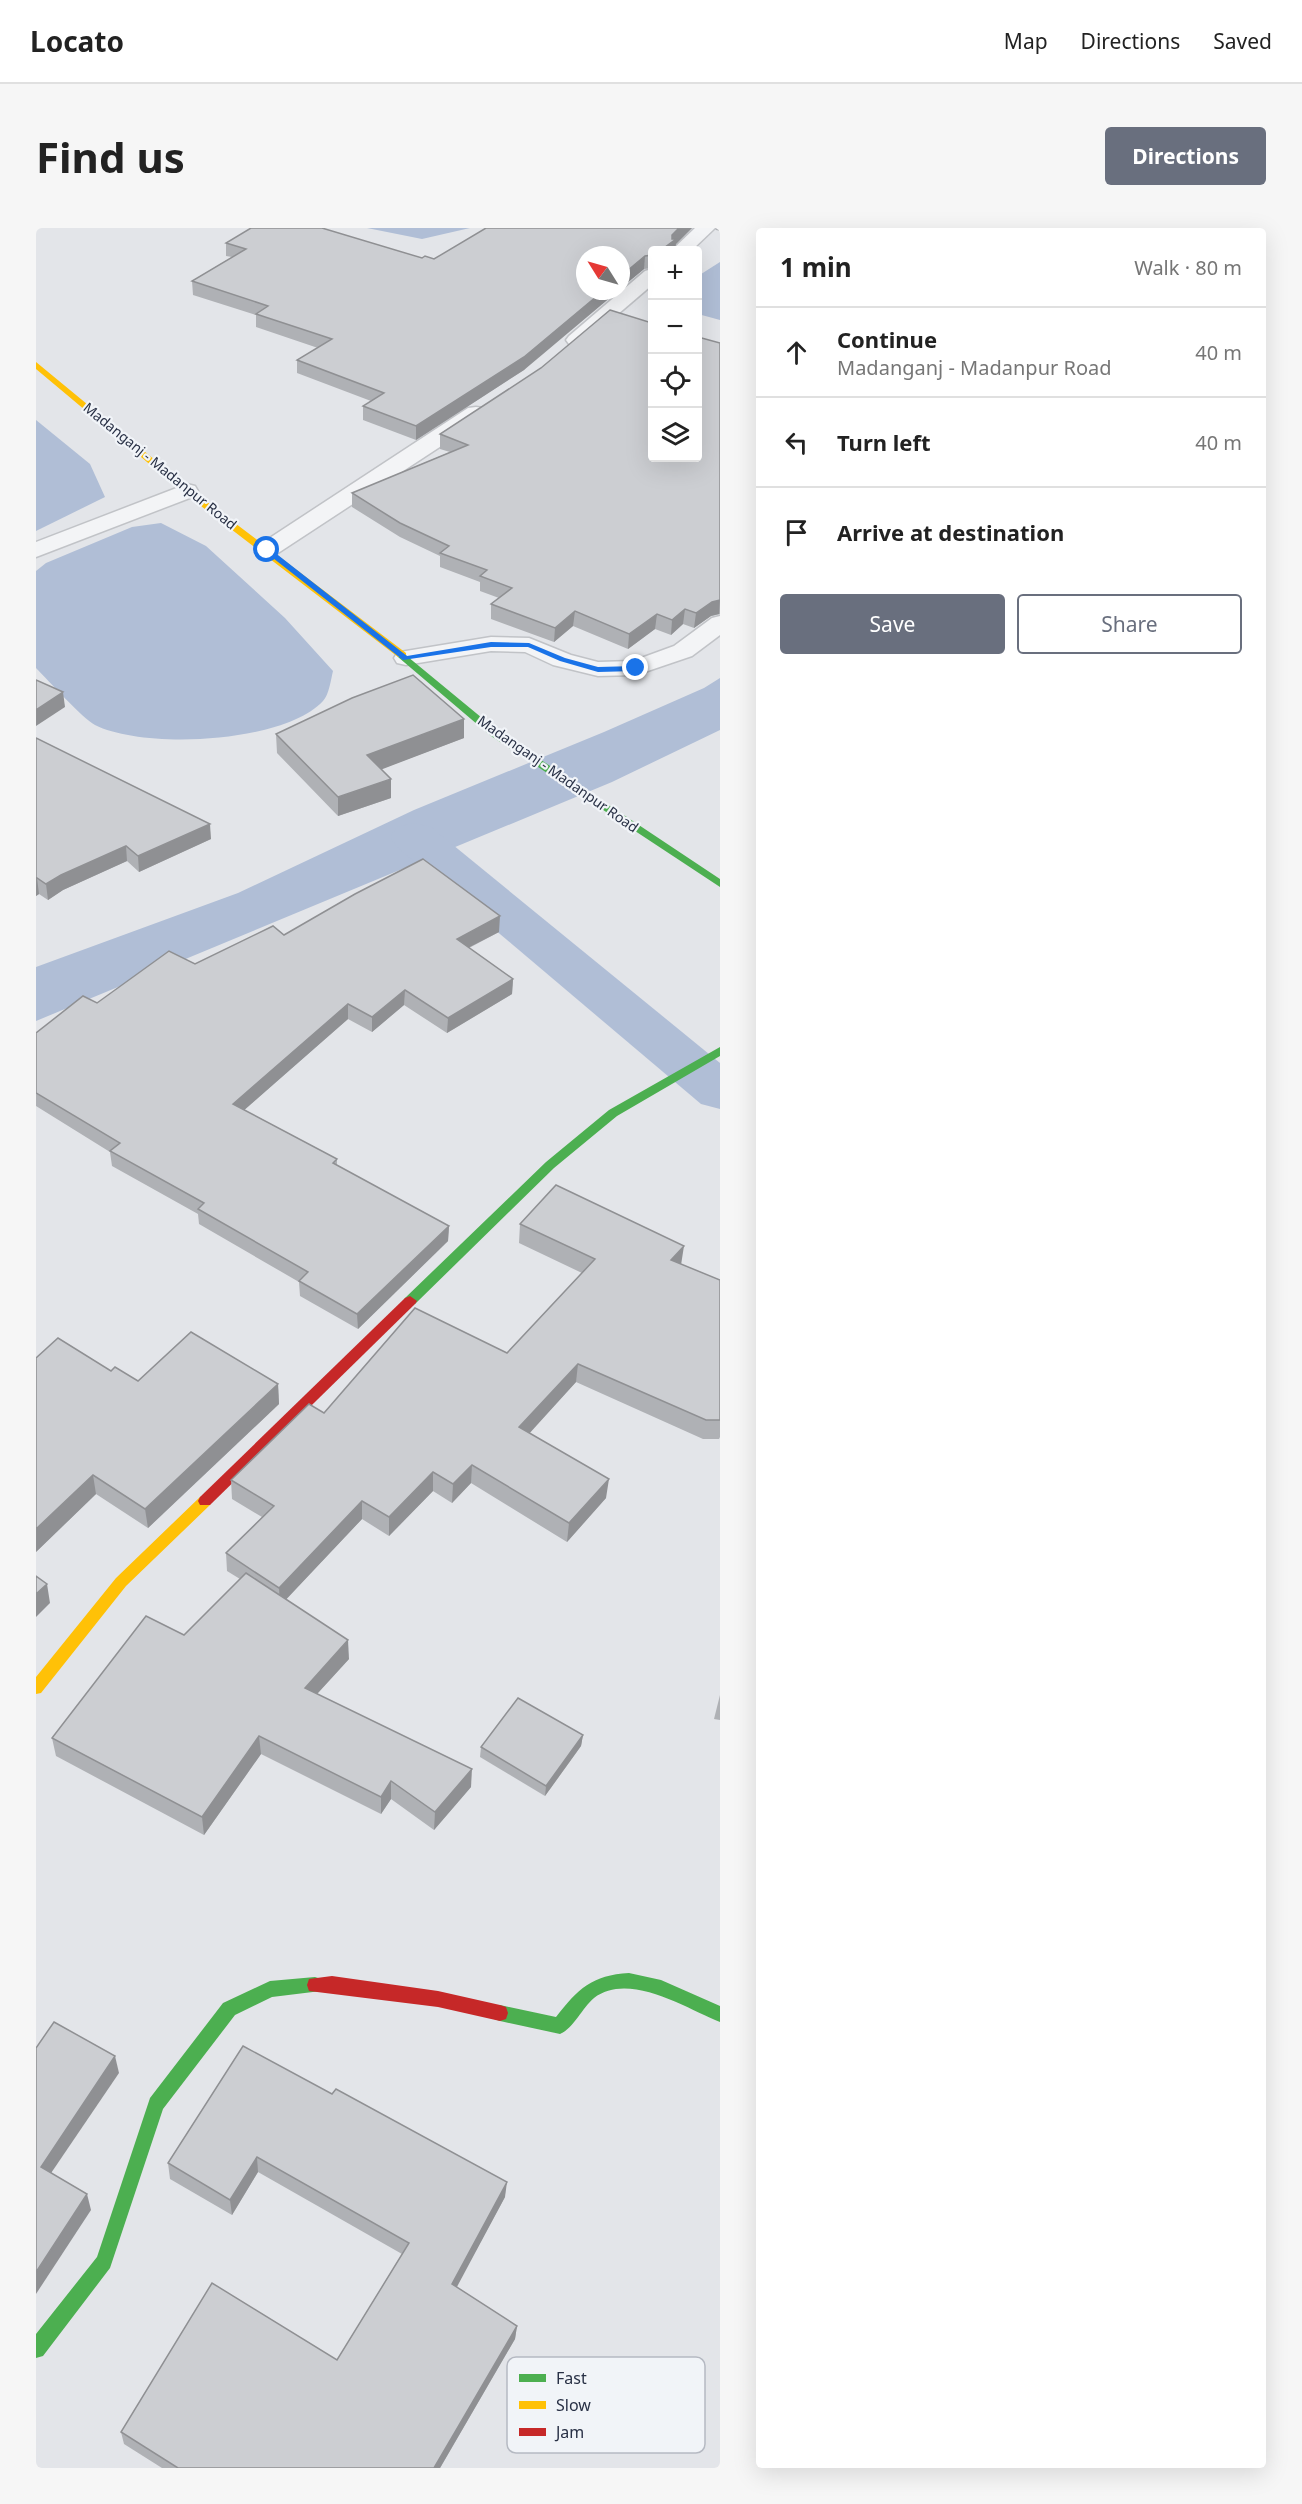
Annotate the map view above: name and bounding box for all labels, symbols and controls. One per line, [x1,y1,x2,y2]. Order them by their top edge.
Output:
text: Locato [30,22,124,60]
text: Map [1004,27,1048,55]
text: Directions [1081,27,1180,55]
text: Saved [1213,27,1272,55]
button: Directions [1105,127,1266,185]
text: Find us [36,128,185,185]
north arrow [576,246,630,300]
map controls [648,246,702,462]
button: + [648,246,702,300]
text: 1 min [780,249,852,285]
text: Walk · 80 m [1134,254,1242,281]
button: − [648,300,702,354]
text: Continue [837,324,937,354]
icon: ahead [780,336,813,369]
text: 40 m [1195,339,1242,366]
button: locate [648,354,702,408]
text: Madanganj - Madanpur Road [837,354,1112,381]
street label: Madanganj - Madanpur Road [80,398,241,533]
button: layers [648,408,702,462]
icon: left [780,426,813,459]
text: Turn left [837,427,931,457]
text: 40 m [1195,429,1242,456]
icon: arrive [780,516,813,549]
text: Arrive at destination [837,517,1064,547]
route start [253,536,279,562]
button: Save [780,594,1005,654]
button: Share [1017,594,1242,654]
route end [622,654,648,680]
street label: Madanganj - Madanpur Road [474,711,642,836]
legend [507,2357,705,2453]
text: Fast [556,2367,587,2389]
text: Slow [556,2394,591,2416]
text: Jam [554,2421,584,2443]

